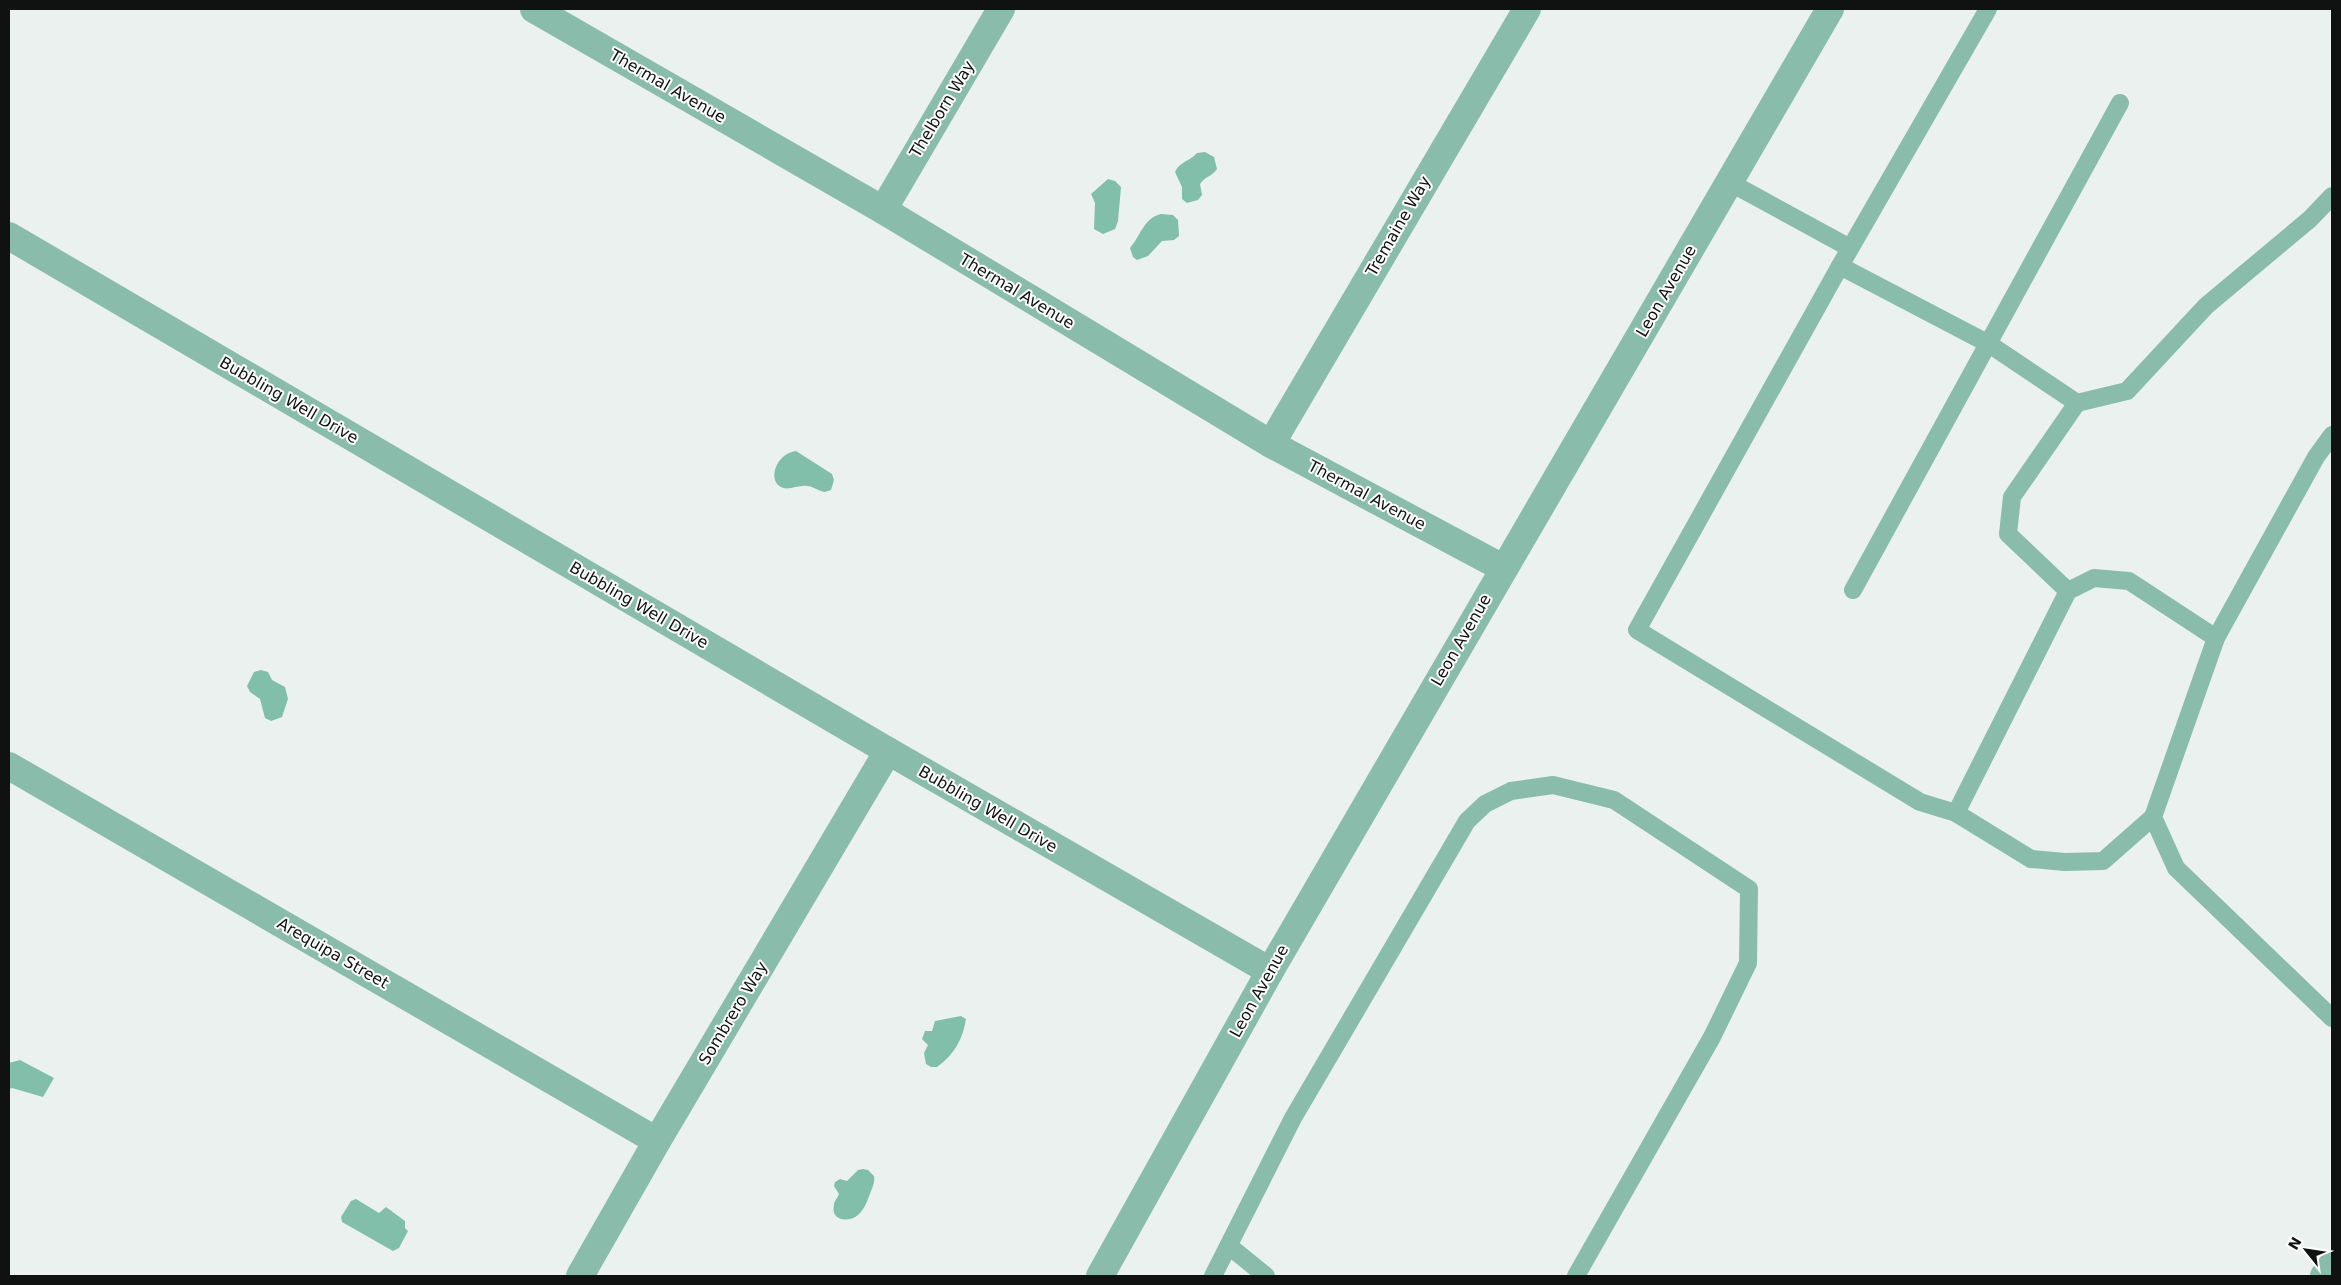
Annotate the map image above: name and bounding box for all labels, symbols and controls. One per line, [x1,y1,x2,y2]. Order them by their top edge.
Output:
street label: Thermal Avenue [606,45,729,127]
street label: Thelborn Way [905,57,978,162]
street label: Tremaine Way [1361,173,1434,280]
street label: Leon Avenue [1632,242,1700,340]
street label: Thermal Avenue [955,249,1078,333]
street label: Bubbling Well Drive [216,353,362,447]
street label: Thermal Avenue [1304,456,1429,534]
street label: Bubbling Well Drive [566,558,712,652]
street label: Leon Avenue [1427,591,1495,689]
street label: Bubbling Well Drive [915,762,1061,856]
street label: Arequipa Street [274,913,392,993]
street label: Leon Avenue [1226,941,1292,1041]
street label: Sombrero Way [695,958,771,1068]
north arrow [2281,1225,2331,1275]
text: N [2285,1234,2305,1253]

